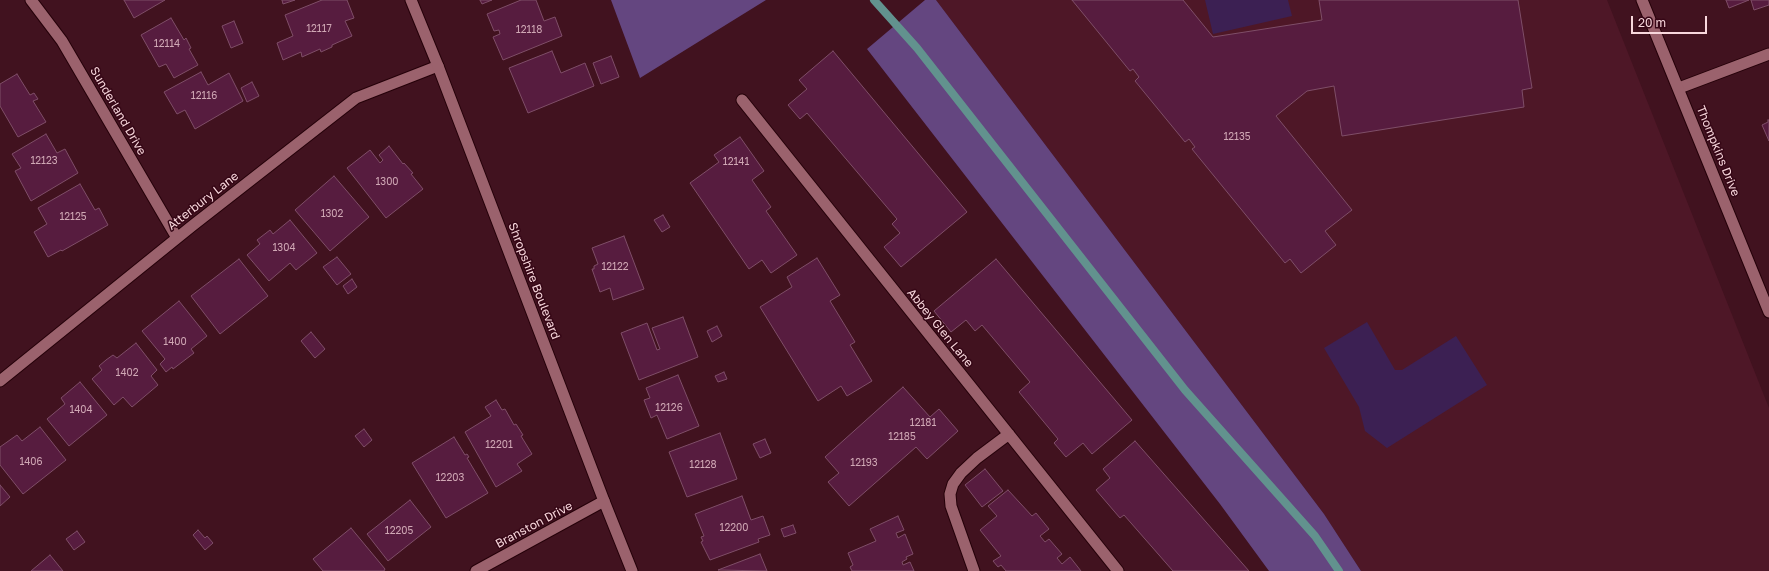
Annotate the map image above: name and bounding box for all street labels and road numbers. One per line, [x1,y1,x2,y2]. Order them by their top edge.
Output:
street label: Sunderland Drive [87,64,149,158]
street label: Thompkins Drive [1693,104,1743,198]
street label: Atterbury Lane [165,169,241,233]
street label: Shropshire Boulevard [505,221,563,341]
street label: Abbey Glen Lane [904,286,976,370]
street label: Branston Drive [493,499,575,551]

